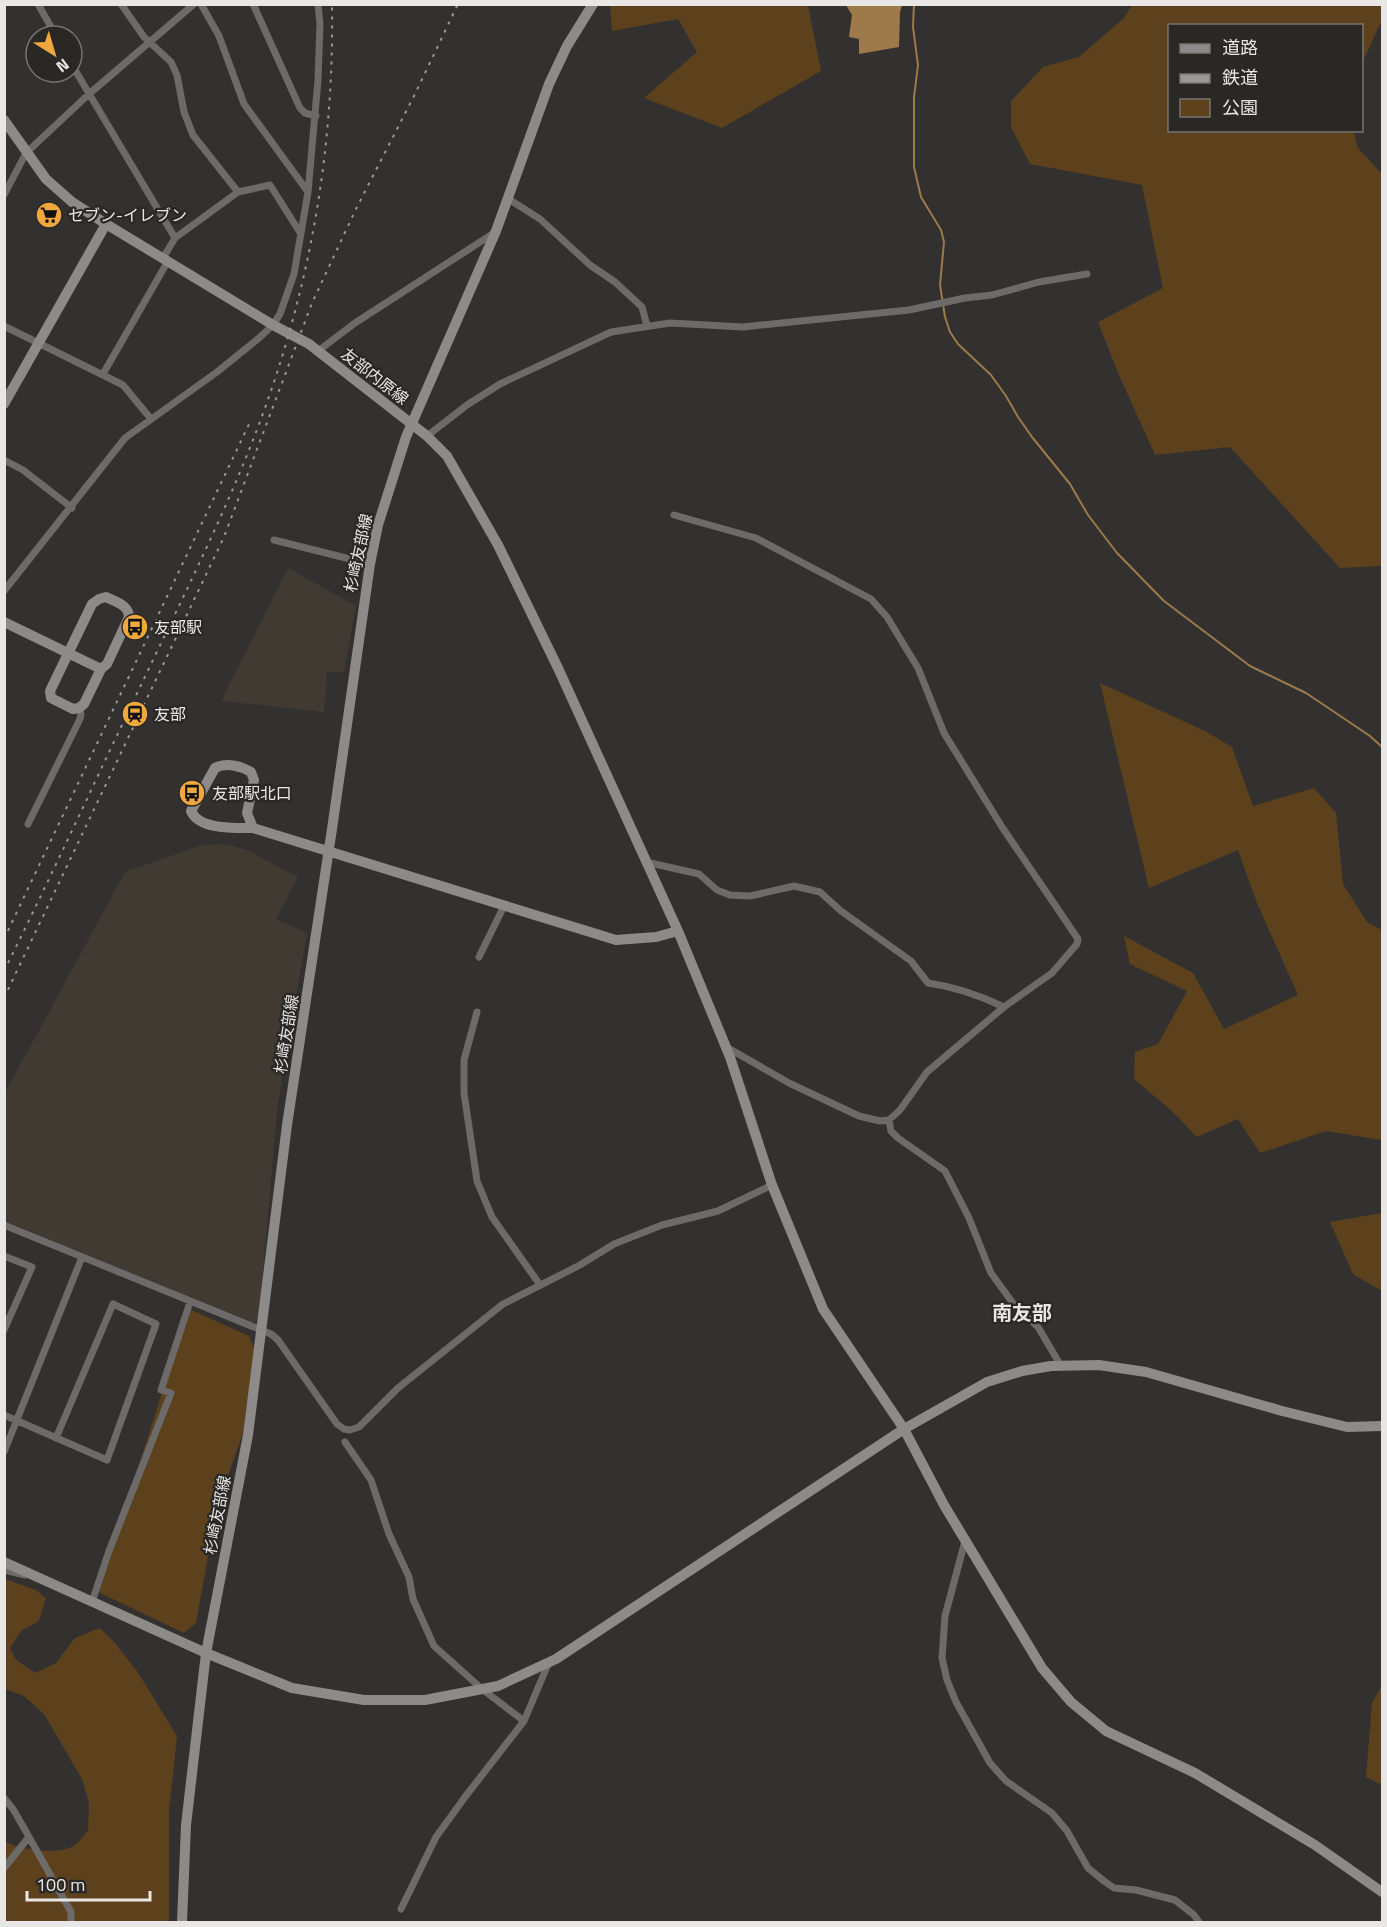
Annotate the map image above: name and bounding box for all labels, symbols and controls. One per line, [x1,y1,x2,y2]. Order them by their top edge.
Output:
north arrow [24,24,84,84]
legend [1168,24,1363,132]
text: 道路 [1222,34,1258,61]
text: N [51,53,75,79]
text: 鉄道 [1222,64,1258,91]
text: 公園 [1222,94,1258,121]
supermarket icon: セブン-イレブン [34,200,64,230]
place label: セブン-イレブン [68,203,187,227]
street label: 友部内原線 [336,342,414,410]
street label: 杉崎友部線 [338,511,378,595]
bus stop icon: 友部駅 [120,612,150,642]
place label: 友部駅 [154,615,202,639]
station icon: 友部 [120,699,150,729]
place label: 友部 [154,702,186,726]
bus stop icon: 友部駅北口 [177,778,207,808]
place label: 友部駅北口 [212,781,292,805]
street label: 杉崎友部線 [268,993,304,1075]
district label: 南友部 [992,1297,1052,1328]
street label: 杉崎友部線 [198,1473,236,1557]
scale bar [27,1864,150,1902]
text: 100 m [36,1871,85,1898]

